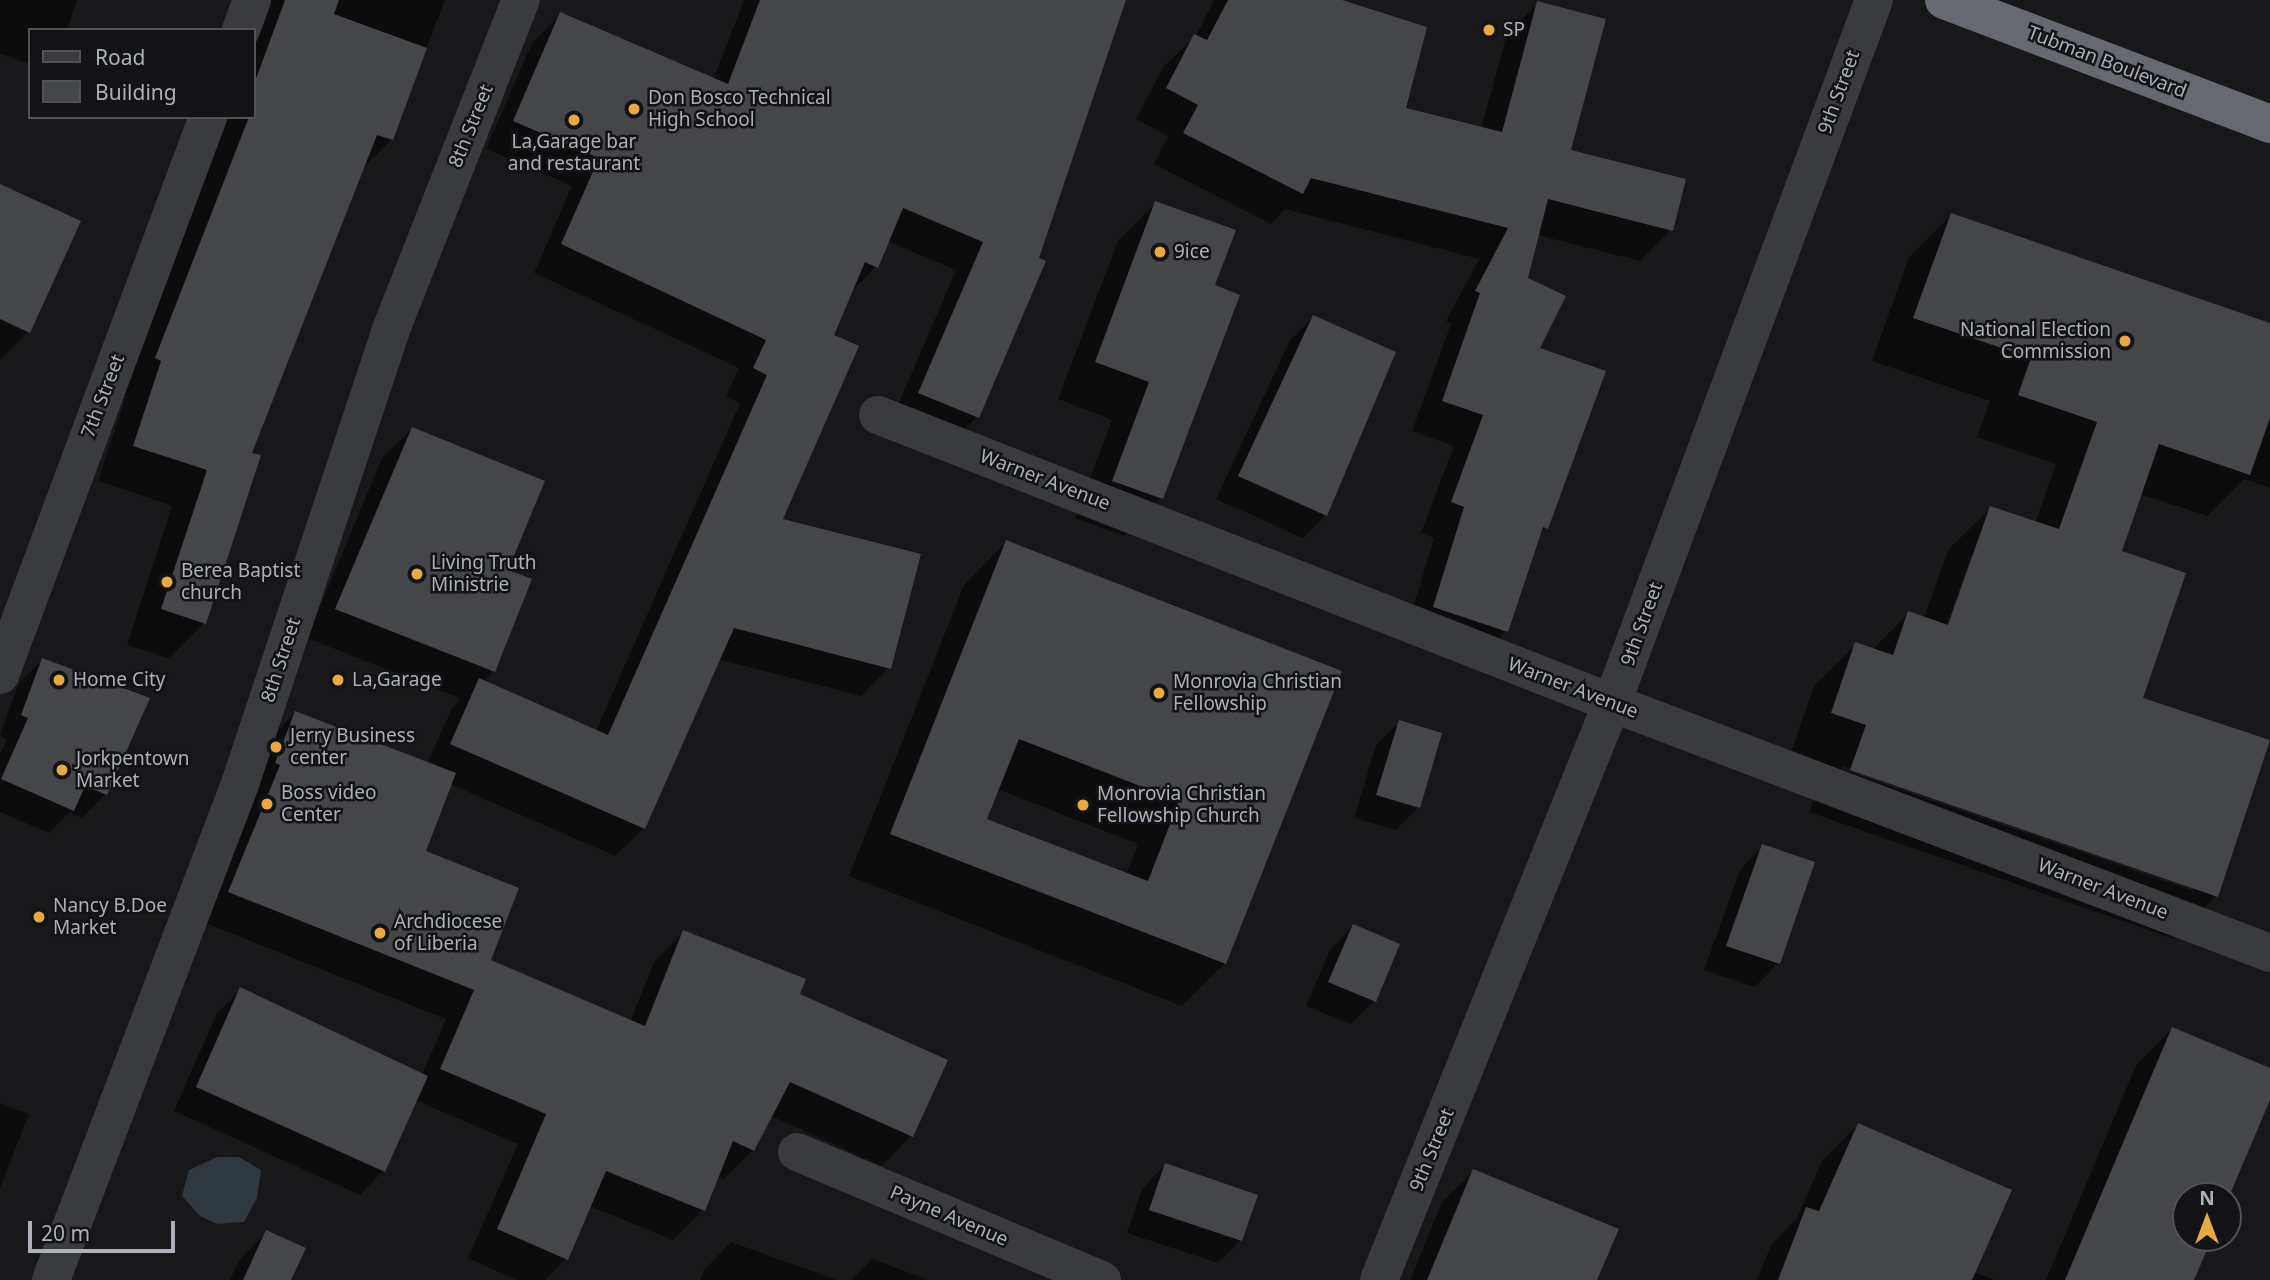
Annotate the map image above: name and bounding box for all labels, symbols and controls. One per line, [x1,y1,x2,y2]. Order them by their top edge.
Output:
place label: SP [1503,19,1525,41]
street label: Tubman Boulevard [2024,21,2190,103]
marker: SP [1481,22,1497,38]
legend [28,28,256,119]
text: Road [95,43,145,71]
street label: 9th Street [1813,47,1865,137]
text: Building [95,78,177,106]
street label: 8th Street [444,81,498,171]
place label: Don Bosco Technical High School [648,87,831,131]
marker: Don Bosco Technical High School [626,101,642,117]
marker: La,Garage bar and restaurant [566,112,582,128]
place label: La,Garage bar and restaurant [508,131,640,175]
place label: 9ice [1174,241,1210,263]
marker: 9ice [1152,244,1168,260]
place label: National Election Commission [1960,319,2111,363]
marker: National Election Commission [2117,333,2133,349]
street label: 7th Street [77,351,129,441]
street label: Warner Avenue [977,445,1113,515]
place label: Living Truth Ministrie [431,552,537,596]
place label: Berea Baptist church [181,560,300,604]
marker: Living Truth Ministrie [409,566,425,582]
marker: Berea Baptist church [159,574,175,590]
street label: 9th Street [1616,579,1668,669]
street label: 8th Street [257,615,305,705]
street label: Warner Avenue [1505,653,1641,723]
place label: Home City [73,669,165,691]
place label: La,Garage [352,669,442,691]
place label: Monrovia Christian Fellowship [1173,671,1342,715]
marker: Home City [51,672,67,688]
marker: La,Garage [330,672,346,688]
marker: Monrovia Christian Fellowship [1151,685,1167,701]
place label: Jerry Business center [290,725,415,769]
marker: Jerry Business center [268,739,284,755]
place label: Jorkpentown Market [76,748,189,792]
marker: Jorkpentown Market [54,762,70,778]
place label: Boss video Center [281,782,376,826]
place label: Monrovia Christian Fellowship Church [1097,783,1266,827]
marker: Boss video Center [259,796,275,812]
marker: Monrovia Christian Fellowship Church [1075,797,1091,813]
street label: Warner Avenue [2035,854,2171,924]
place label: Nancy B.Doe Market [53,895,167,939]
marker: Nancy B.Doe Market [31,909,47,925]
place label: Archdiocese of Liberia [394,911,502,955]
marker: Archdiocese of Liberia [372,925,388,941]
street label: 9th Street [1405,1105,1459,1195]
street label: Payne Avenue [887,1181,1011,1251]
north arrow [2172,1182,2242,1252]
text: N [2199,1185,2215,1211]
scale bar [32,1206,178,1250]
text: 20 m [41,1219,90,1247]

